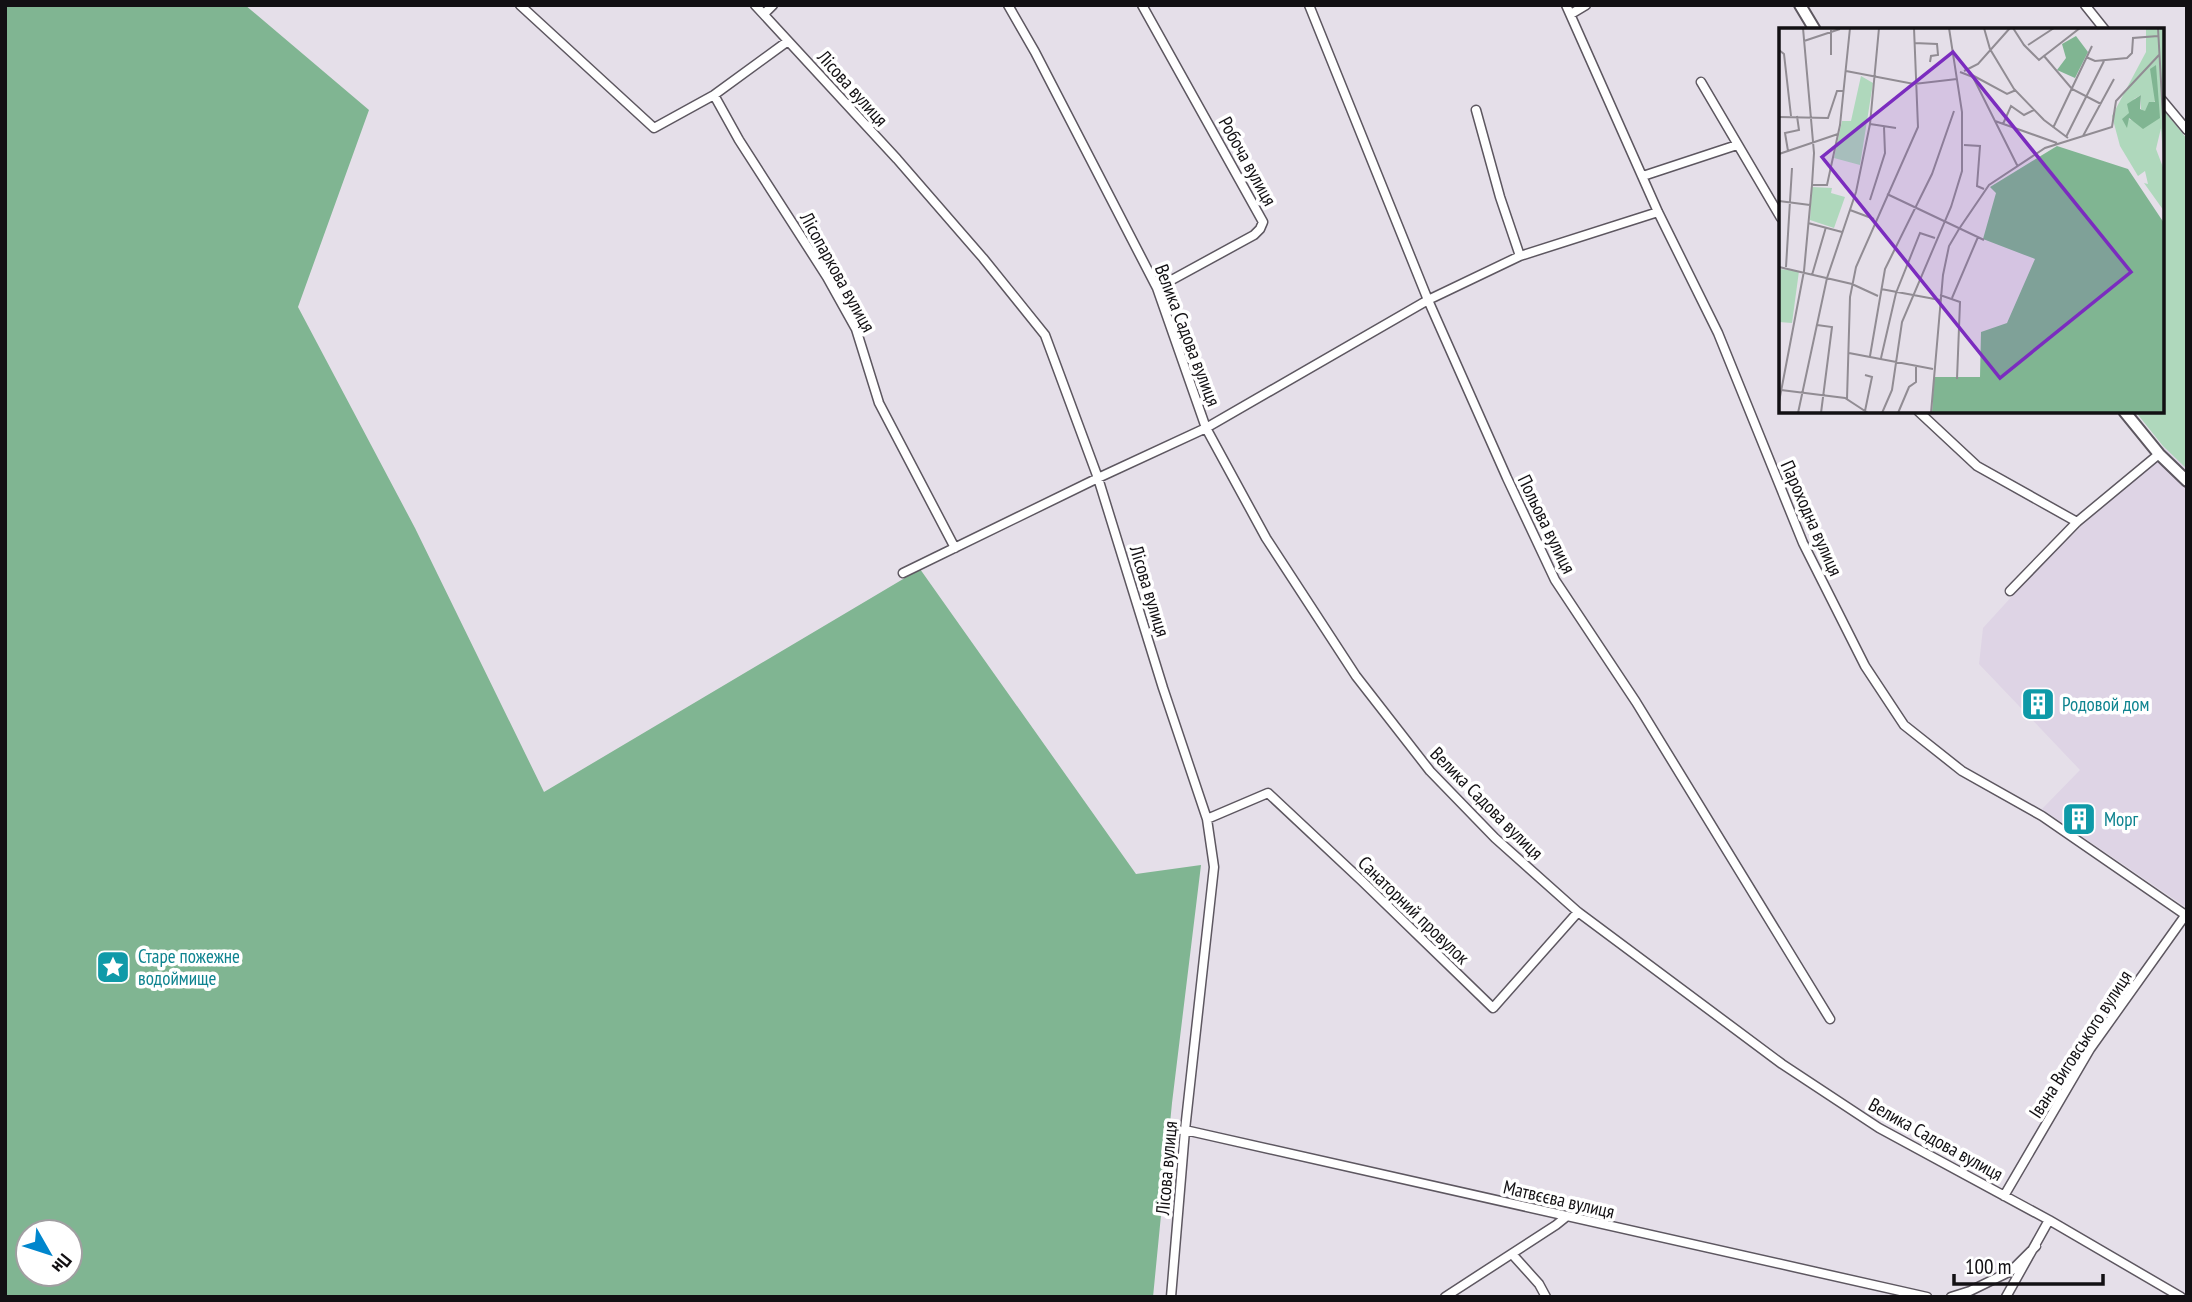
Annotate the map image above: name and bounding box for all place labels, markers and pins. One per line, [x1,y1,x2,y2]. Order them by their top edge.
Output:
building icon: Родовой дом [2019,685,2057,723]
place label: Родовой дом [2062,692,2149,716]
building icon: Морг [2060,800,2098,838]
place label: Морг [2104,807,2139,831]
place label: Старе пожежне водоймище [138,944,240,990]
place icon: Старе пожежне водоймище [94,948,132,986]

